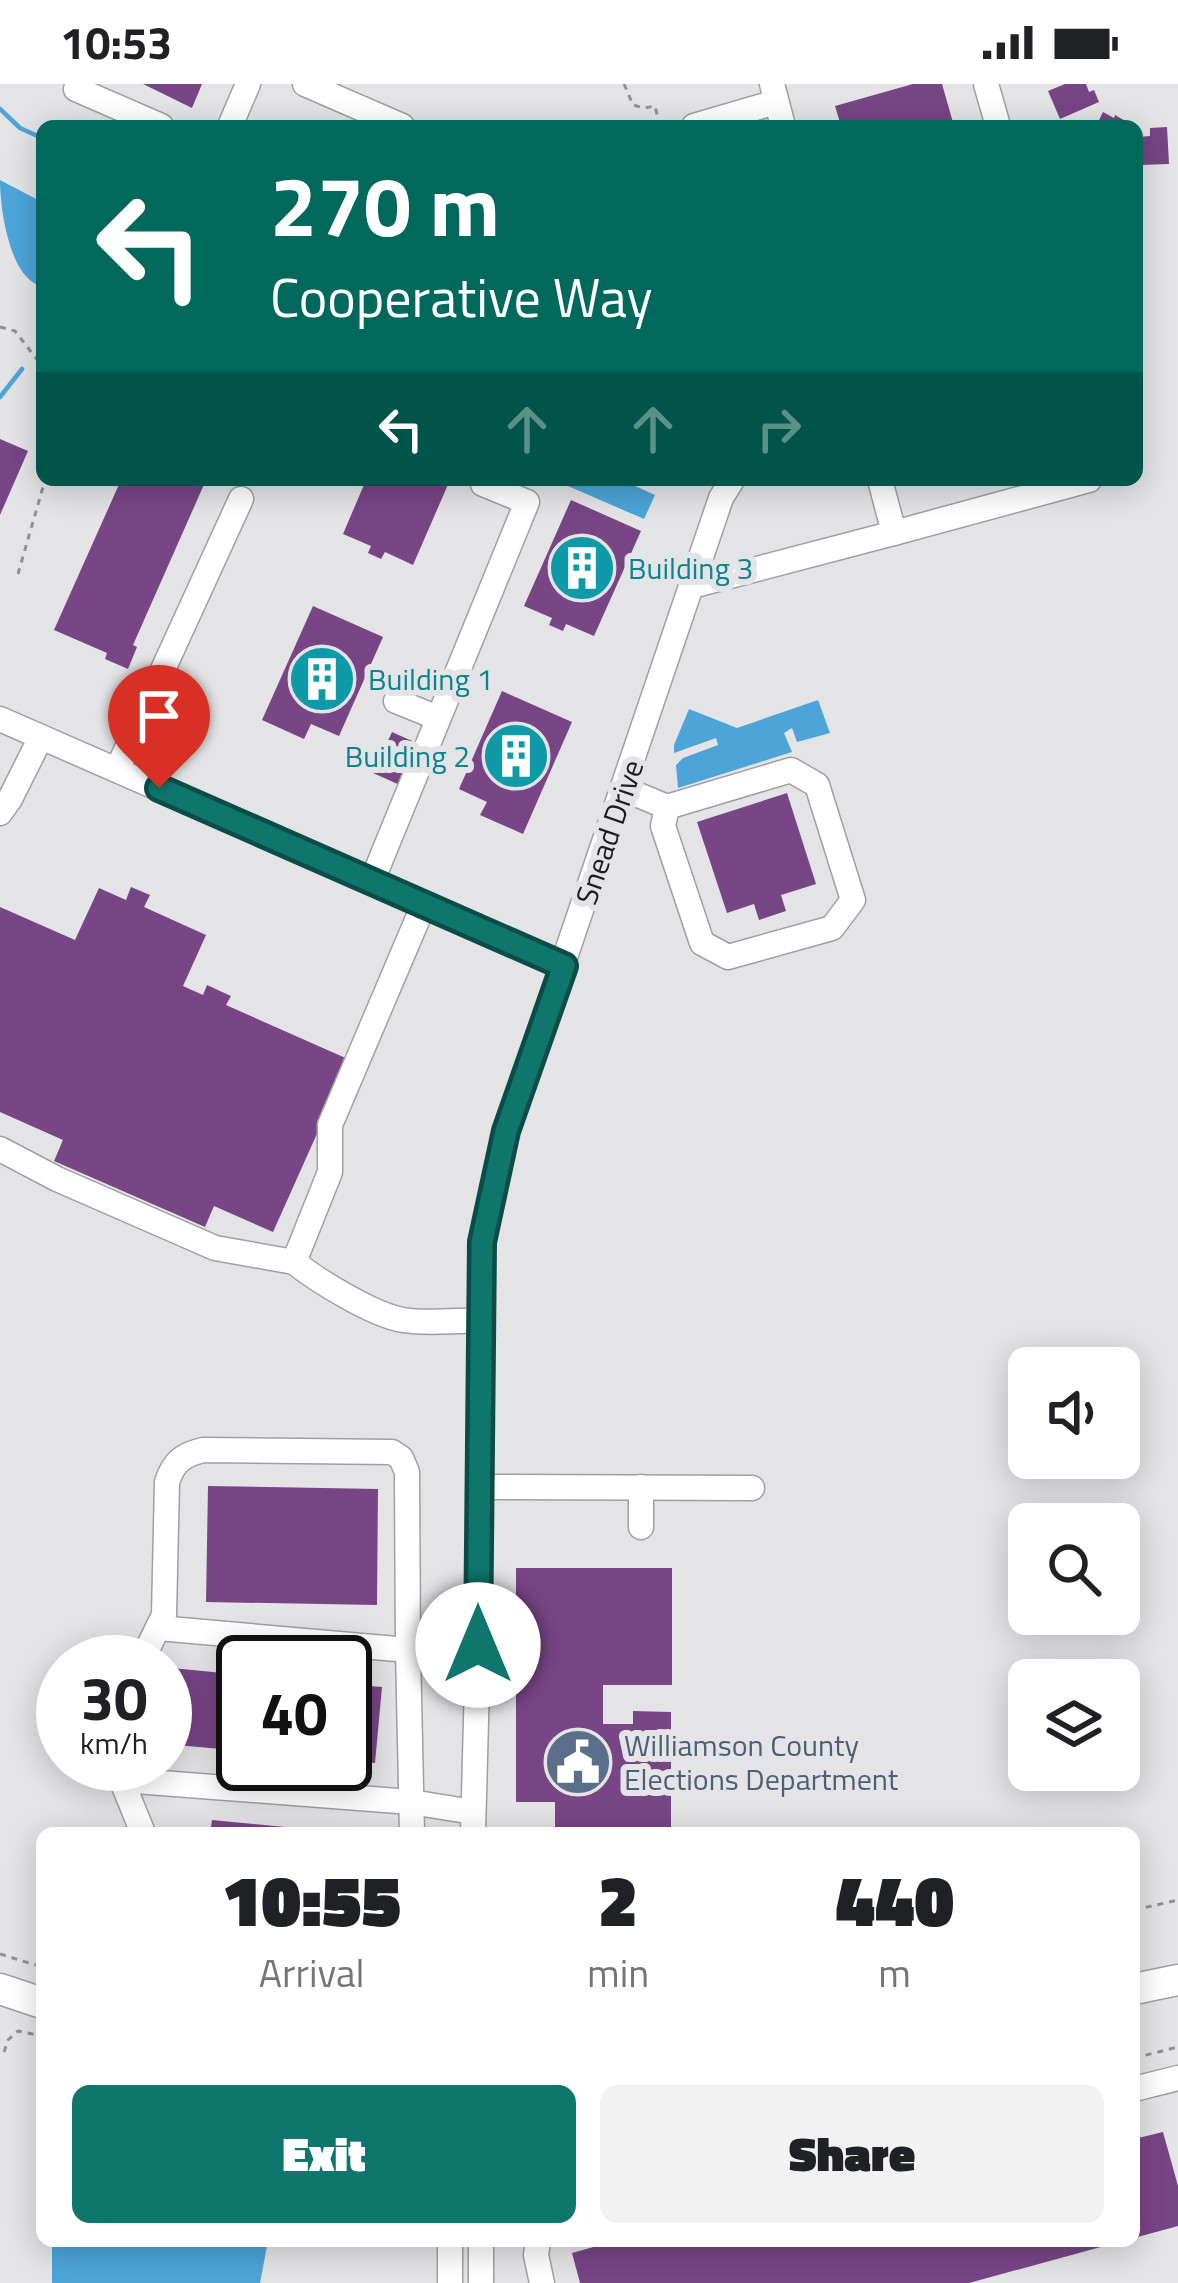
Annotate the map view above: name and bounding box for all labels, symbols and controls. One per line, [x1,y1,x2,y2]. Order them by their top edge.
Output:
text: 10:53 [60,8,172,76]
text: 270 m [270,141,500,269]
icon: left [72,168,228,324]
text: Cooperative Way [270,256,653,338]
icon: left [368,396,434,462]
icon: ahead [494,396,560,462]
icon: ahead [620,396,686,462]
icon: right [746,396,812,462]
building icon: Building 3 [547,533,617,603]
place label: Building 3 [628,545,753,591]
building icon: Building 1 [287,644,357,714]
place label: Building 1 [368,656,493,702]
pin [108,665,210,788]
icon: arrive [126,683,192,749]
building icon: Building 2 [481,721,551,791]
place label: Building 2 [345,733,470,779]
street label: Snead Drive [563,753,655,911]
map controls [1008,1347,1140,1791]
button: sound [1008,1347,1140,1479]
button: search [1008,1503,1140,1635]
position arrow [415,1582,541,1708]
speed limit sign: 40 [216,1635,372,1791]
text: 30 [80,1652,148,1743]
button: layers [1008,1659,1140,1791]
text: km/h [80,1720,148,1766]
place label: Williamson County Elections Department [624,1722,899,1802]
public building icon: Williamson County Elections Department [543,1727,613,1797]
text: 10:55 [222,1844,401,1954]
text: 2 [598,1844,638,1954]
text: 440 [835,1844,954,1954]
text: Arrival [259,1943,364,2002]
text: min [587,1943,649,2002]
text: m [878,1943,911,2002]
button: Exit [72,2085,576,2223]
button: Share [600,2085,1104,2223]

